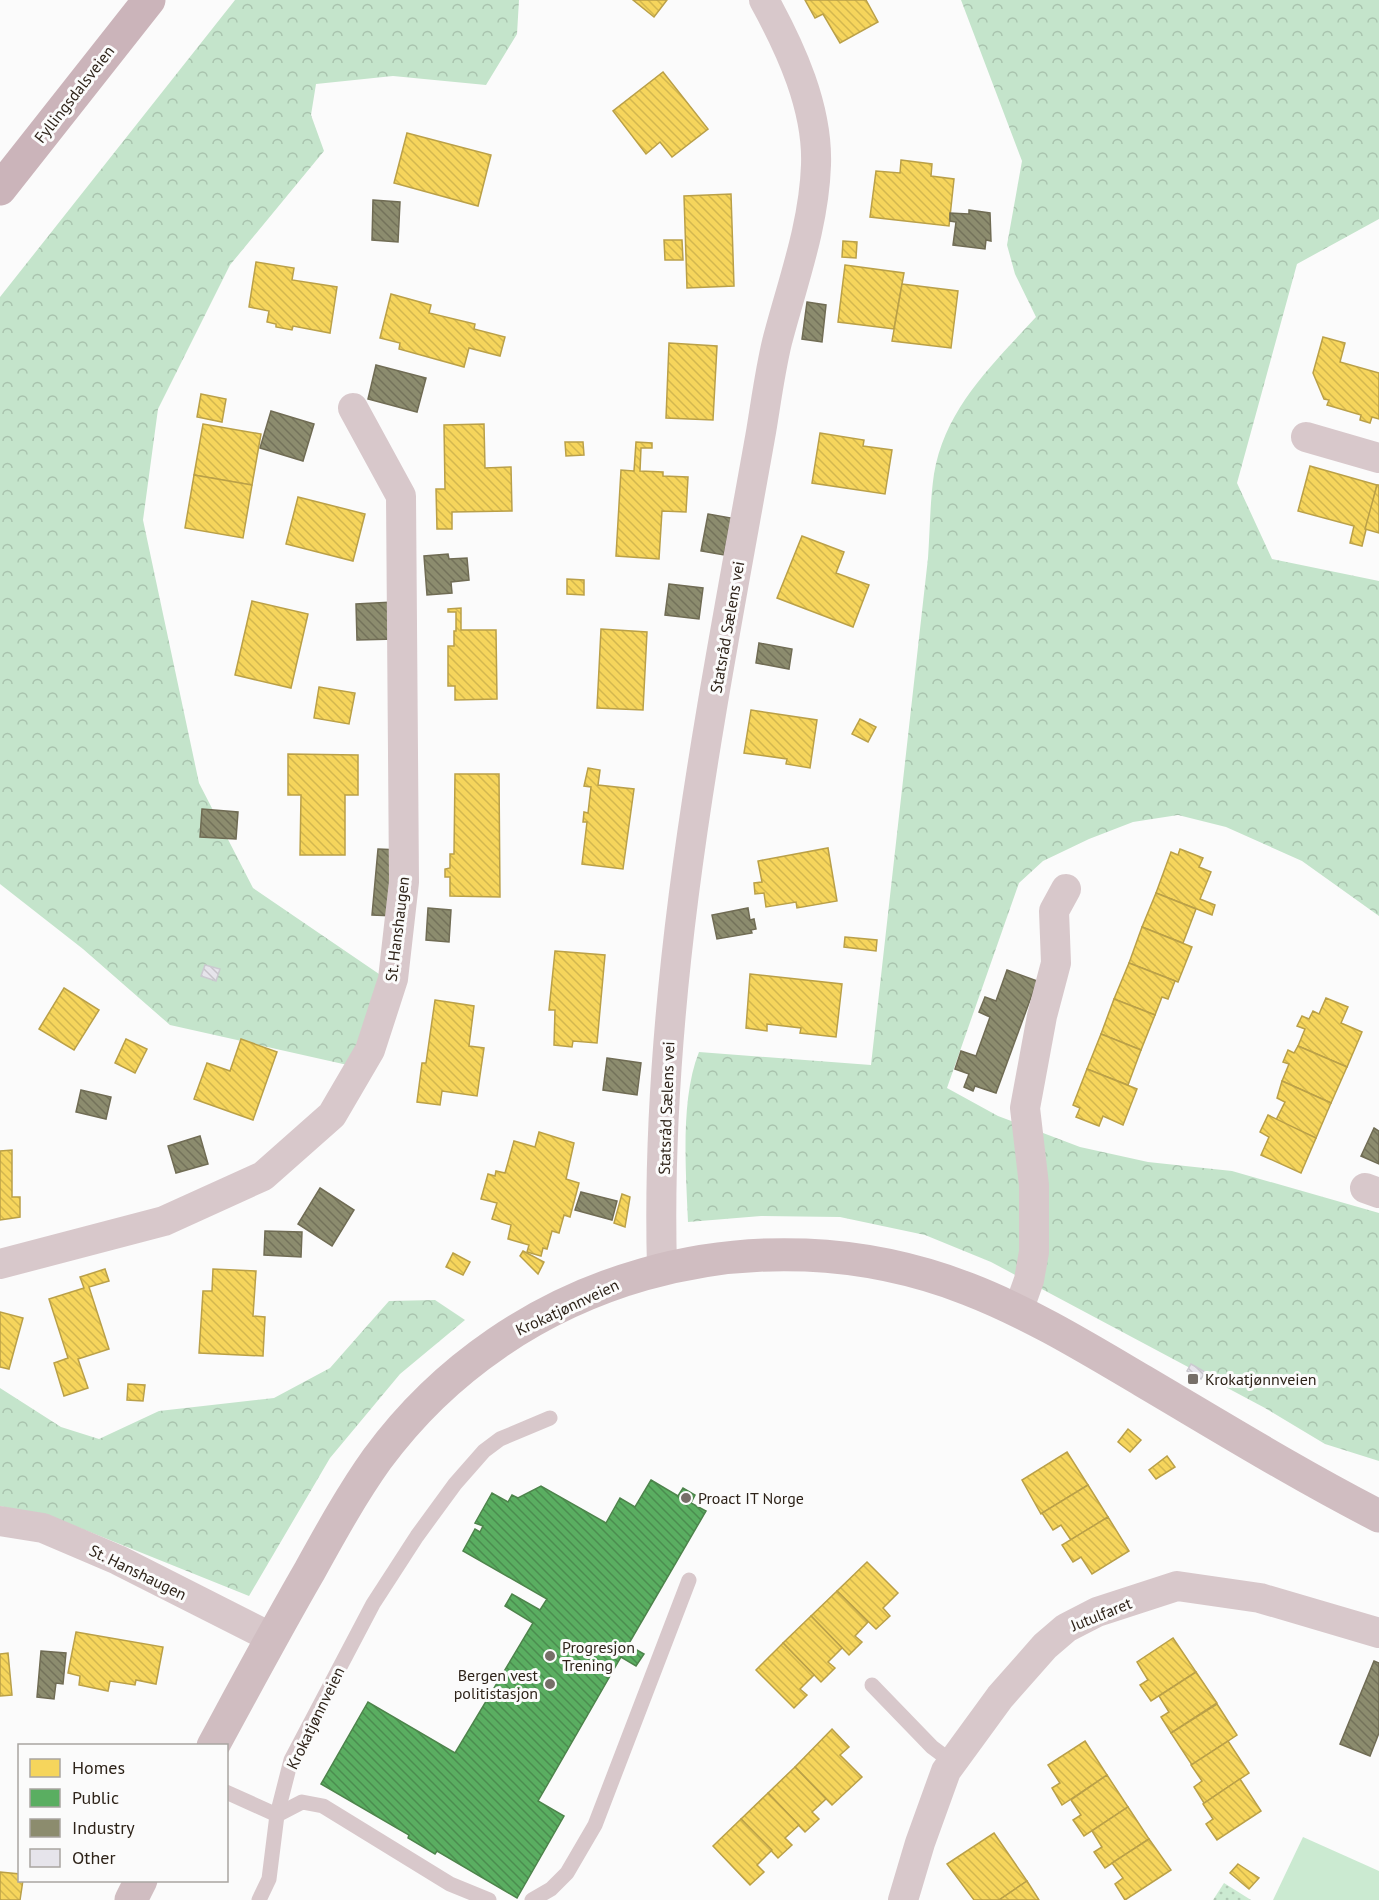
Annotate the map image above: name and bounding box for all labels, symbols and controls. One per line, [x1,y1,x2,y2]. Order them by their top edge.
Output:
street label: Fyllingsdalsveien [30,41,118,147]
street label: Statsråd Sælens vei [706,559,748,695]
street label: St. Hanshaugen [381,875,413,983]
street label: Statsråd Sælens vei [654,1041,678,1175]
street label: Krokatjønnveien [512,1274,622,1340]
place label: Krokatjønnveien [1205,1369,1317,1389]
marker: Krokatjønnveien [1186,1372,1200,1386]
place label: Proact IT Norge [698,1488,804,1508]
marker: Proact IT Norge [679,1491,693,1505]
street label: St. Hanshaugen [86,1540,190,1604]
street label: Jutulfaret [1067,1593,1135,1636]
place label: Progresjon Trening [562,1637,635,1675]
marker: Progresjon Trening [543,1649,557,1663]
street label: Krokatjønnveien [282,1663,348,1773]
place label: Bergen vest politistasjon [454,1665,539,1703]
marker: Bergen vest politistasjon [543,1677,557,1691]
legend [18,1744,228,1882]
text: Homes [72,1756,125,1779]
text: Public [72,1786,119,1809]
text: Industry [72,1816,135,1839]
text: Other [72,1846,116,1869]

